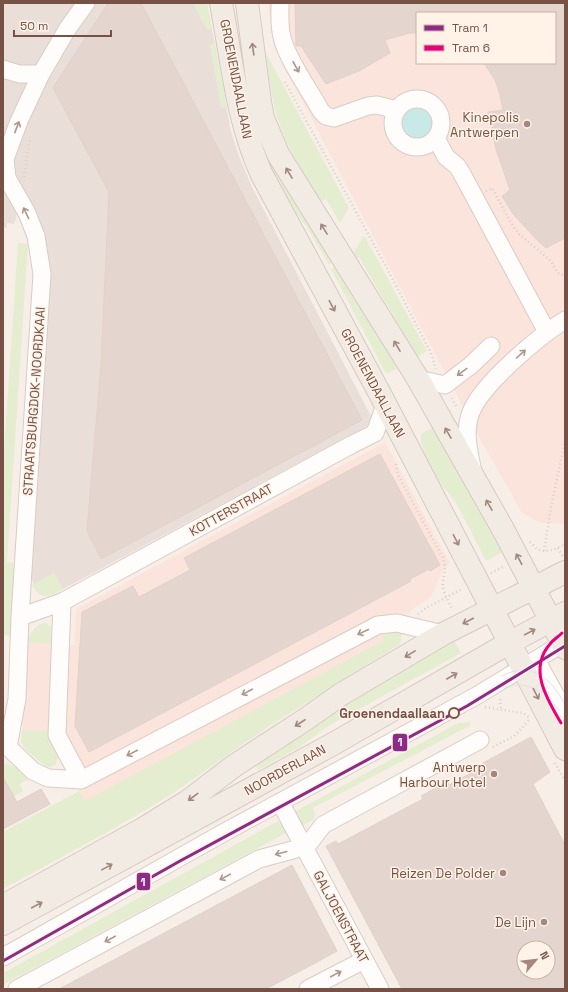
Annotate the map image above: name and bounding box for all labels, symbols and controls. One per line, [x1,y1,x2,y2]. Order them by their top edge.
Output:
scale bar [14,12,111,38]
legend [416,12,556,64]
text: 50 m [20,18,48,34]
street label: GROENENDAALLAAN [216,18,256,140]
text: Tram 1 [452,20,488,36]
text: Tram 6 [452,40,490,56]
one-way arrow [249,43,257,56]
one-way arrow [292,61,300,73]
place label: Kinepolis Antwerpen [450,109,519,141]
marker: Kinepolis Antwerpen [522,119,532,129]
one-way arrow [13,121,21,133]
one-way arrow [284,167,292,179]
one-way arrow [22,207,29,219]
one-way arrow [320,224,328,235]
one-way arrow [329,299,336,311]
street label: STRAATSBURGDOK-NOORDKAAI [19,306,49,496]
street label: GROENENDAALLAAN [337,325,409,441]
one-way arrow [393,341,401,352]
one-way arrow [516,350,526,359]
one-way arrow [457,367,468,376]
one-way arrow [443,427,451,439]
street label: KOTTERSTRAAT [186,480,276,540]
one-way arrow [484,499,492,511]
one-way arrow [453,534,461,546]
one-way arrow [514,554,522,566]
one-way arrow [462,618,474,625]
one-way arrow [524,628,536,635]
one-way arrow [357,629,369,636]
one-way arrow [404,650,416,658]
one-way arrow [446,672,458,679]
one-way arrow [532,687,540,699]
one-way arrow [241,689,253,697]
place label: Groenendaallaan [339,705,445,722]
marker: Groenendaallaan [448,707,460,719]
one-way arrow [295,719,306,727]
line badge: 1 [392,733,408,752]
text: 1 [398,735,403,749]
street label: NOORDERLAAN [241,741,329,799]
one-way arrow [126,749,138,757]
place label: Antwerp Harbour Hotel [400,759,486,791]
marker: Antwerp Harbour Hotel [489,769,499,779]
one-way arrow [188,793,199,801]
one-way arrow [275,850,288,858]
one-way arrow [101,863,113,870]
place label: Reizen De Polder [391,865,495,882]
street label: GALJOENSTRAAT [309,868,373,967]
marker: Reizen De Polder [498,868,508,878]
line badge: 1 [136,872,151,891]
one-way arrow [219,874,231,882]
text: 1 [141,875,146,889]
one-way arrow [31,901,43,908]
place label: De Lijn [495,914,536,931]
marker: De Lijn [539,917,549,927]
one-way arrow [104,936,116,943]
north arrow [516,940,556,980]
text: N [537,949,553,962]
one-way arrow [330,970,342,978]

